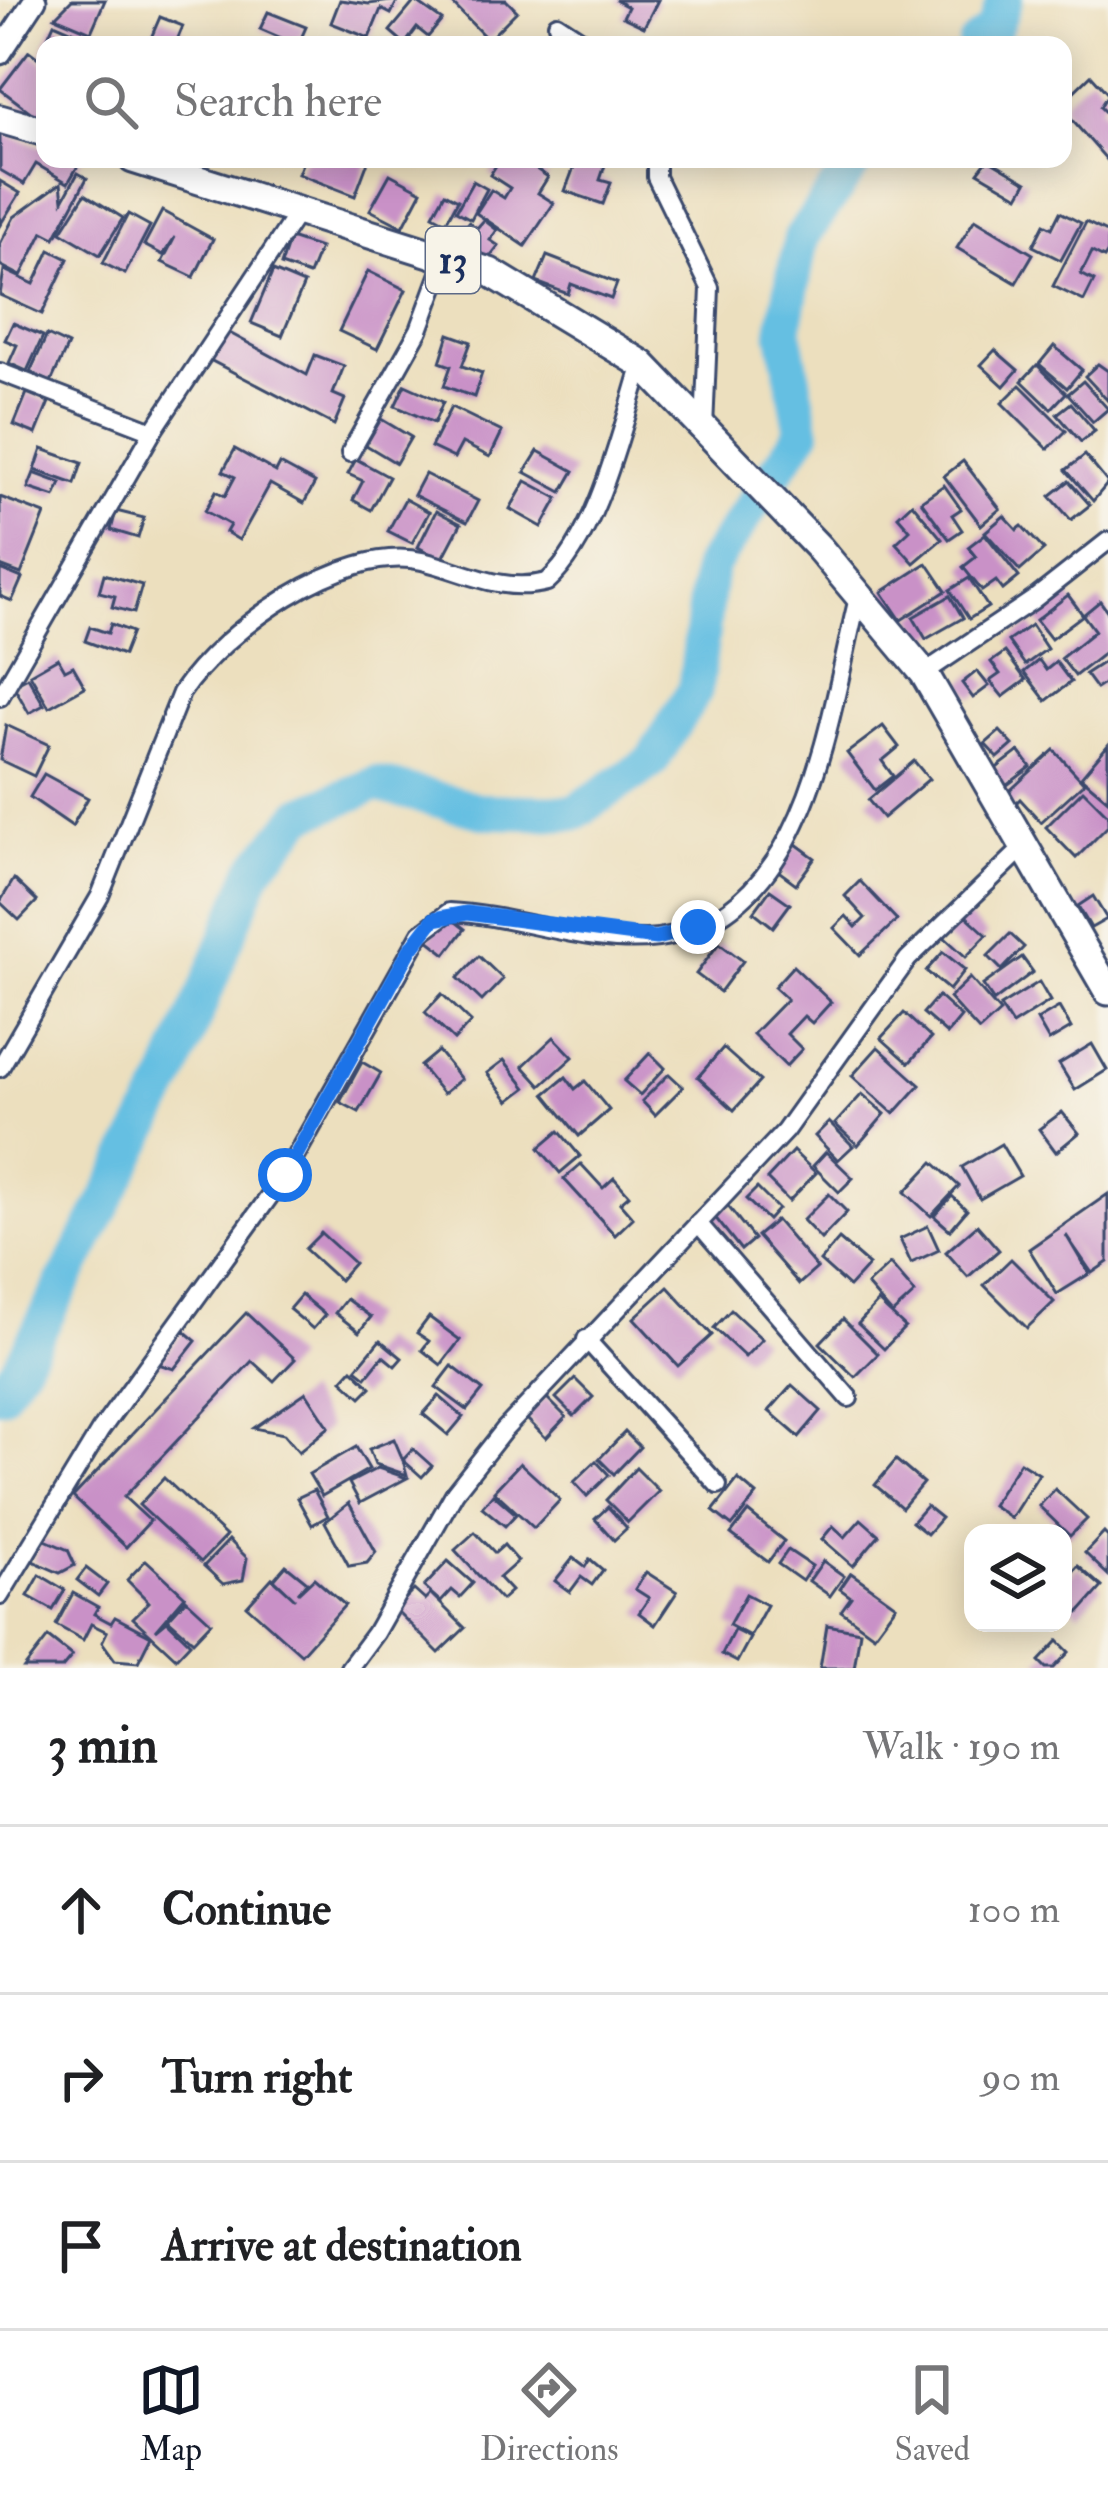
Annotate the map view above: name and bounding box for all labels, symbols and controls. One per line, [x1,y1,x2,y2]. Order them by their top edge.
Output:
search box [36,36,1072,168]
icon: search [78,69,144,135]
text: Search here [174,74,382,130]
road number: 13 [426,227,480,293]
route end [671,900,725,954]
route start [258,1148,312,1202]
map controls [964,1524,1072,1632]
button: layers [964,1524,1072,1632]
text: 3 min [48,1714,158,1778]
text: Walk · 190 m [863,1722,1060,1771]
icon: ahead [48,1877,114,1943]
text: Continue [162,1882,331,1938]
text: 100 m [968,1885,1060,1934]
icon: right [48,2045,114,2111]
text: Turn right [162,2050,352,2106]
text: 90 m [982,2053,1060,2102]
icon: arrive [48,2213,114,2279]
text: Arrive at destination [162,2218,522,2274]
tab: Map [138,2357,204,2470]
tab: Directions [480,2357,619,2470]
tab: Saved [895,2357,970,2470]

